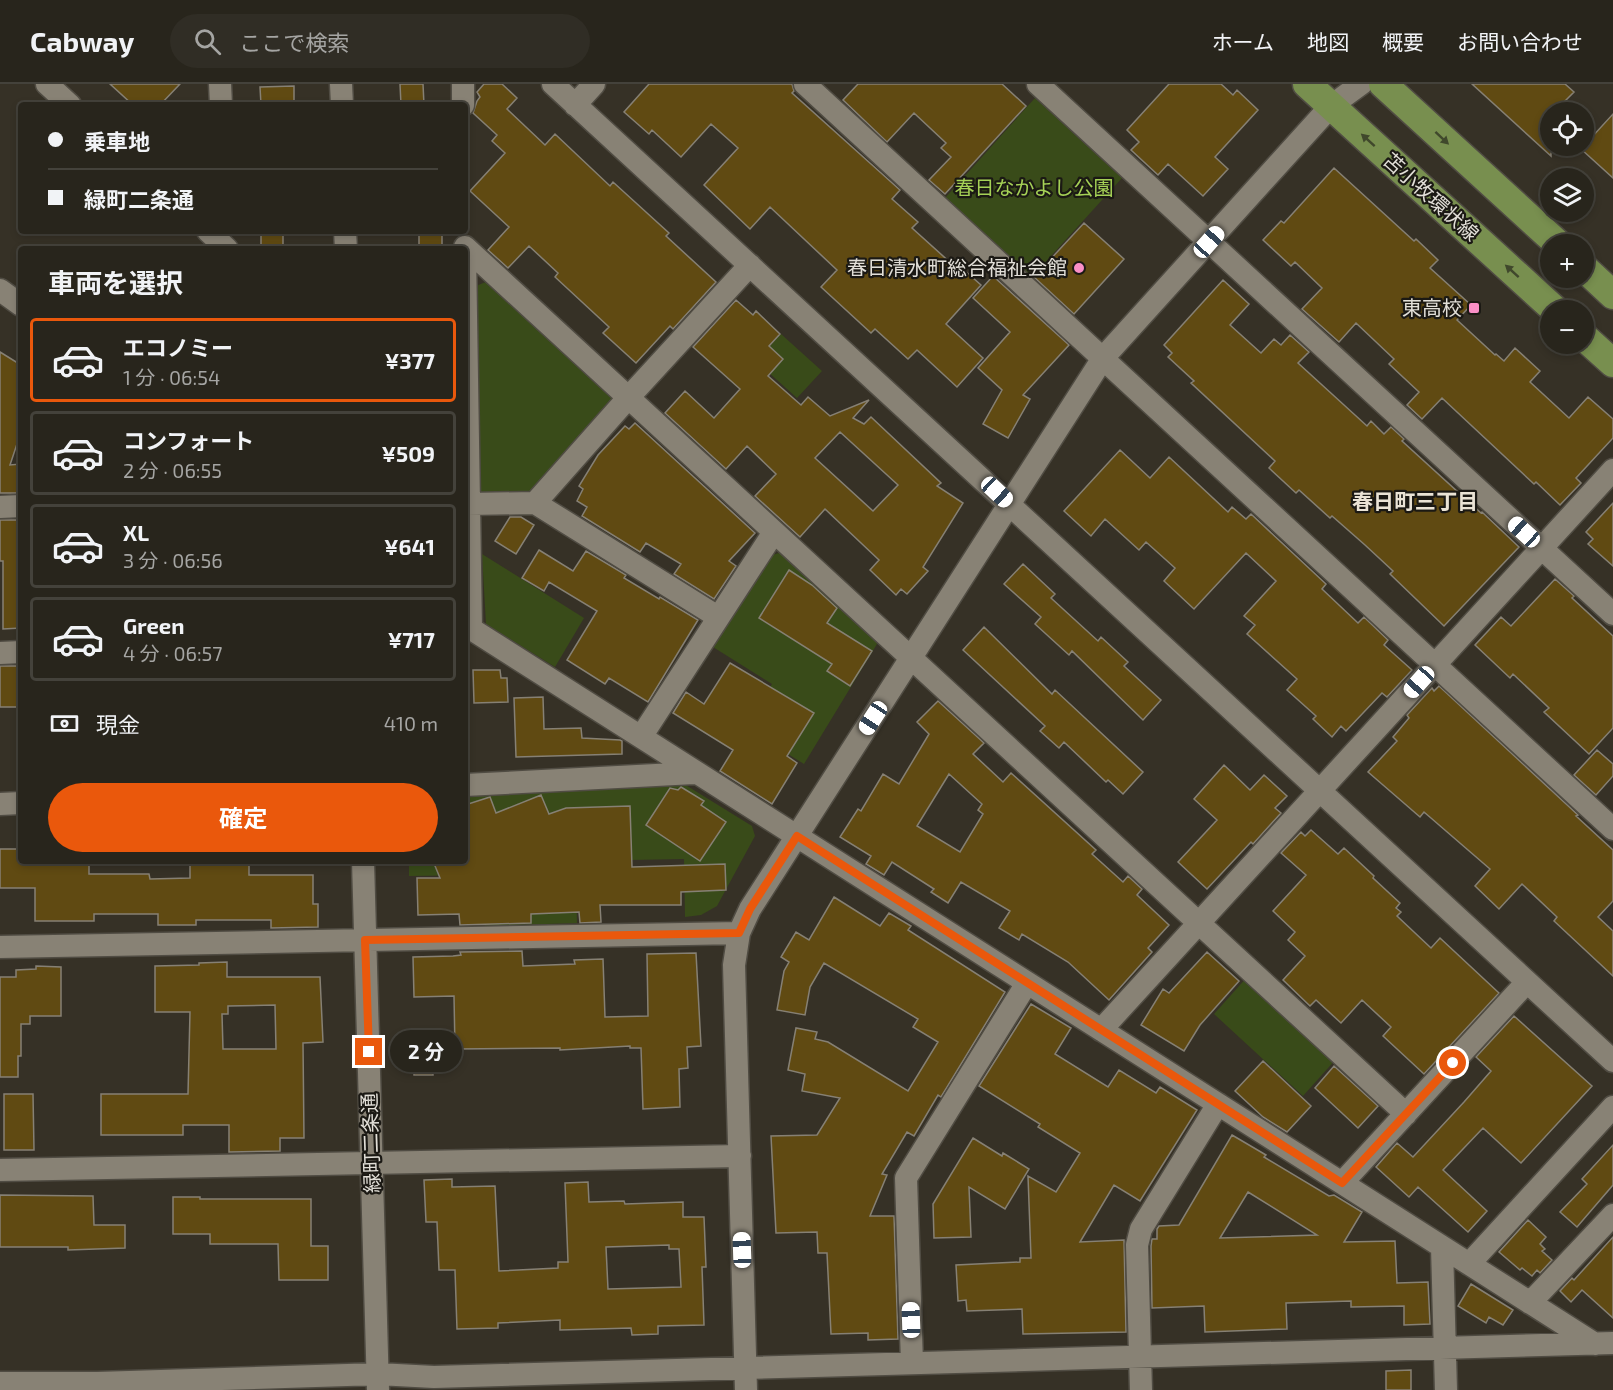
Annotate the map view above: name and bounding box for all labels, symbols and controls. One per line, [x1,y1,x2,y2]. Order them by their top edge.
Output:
search box [170,14,590,68]
text: Cabway [30,24,134,58]
icon: search [191,25,224,58]
text: ここで検索 [239,29,349,55]
text: ホーム [1212,29,1274,54]
text: 地図 [1307,29,1349,54]
text: 概要 [1382,29,1424,54]
text: お問い合わせ [1457,29,1583,54]
map controls [1540,102,1594,354]
button: locate [1540,102,1594,156]
text: 乗車地 [84,128,150,154]
one-way arrow [1434,131,1449,144]
one-way arrow [1361,133,1375,147]
street label: 苫小牧環状線 [1379,147,1484,245]
button: layers [1540,168,1594,222]
park label: 春日なかよし公園 [955,175,1114,199]
text: 緑町二条通 [84,186,194,212]
car [1190,223,1228,261]
button: + [1540,234,1594,288]
place label: 春日清水町総合福祉会館 [847,255,1067,279]
marker: 春日清水町総合福祉会館 [1072,261,1086,275]
one-way arrow [1505,265,1520,278]
text: 車両を選択 [48,266,183,298]
place label: 東高校 [1402,295,1462,319]
button: − [1540,300,1594,354]
marker: 東高校 [1467,301,1481,315]
icon: car [51,333,105,387]
text: エコノミー [123,334,233,360]
text: ¥377 [385,347,435,373]
text: 1 分 · 06:54 [123,365,220,389]
icon: car [51,426,105,480]
text: コンフォート [123,427,254,453]
text: ¥509 [381,440,435,466]
text: 2 分 · 06:55 [123,458,222,482]
car [978,473,1016,511]
district label: 春日町三丁目 [1352,488,1478,513]
car [1505,513,1543,551]
icon: car [51,519,105,573]
text: XL [123,519,149,545]
text: ¥641 [384,533,435,559]
text: 3 分 · 06:56 [123,548,223,572]
icon: car [51,612,105,666]
text: Green [123,612,185,638]
text: ¥717 [388,626,435,652]
text: 4 分 · 06:57 [123,641,223,665]
car [1400,663,1438,701]
car [856,698,890,738]
icon: cash [48,707,81,740]
text: 現金 [96,711,140,737]
text: 410 m [384,711,438,735]
button: 確定 [48,783,438,852]
callout: 2 分 [390,1031,462,1073]
route end [355,1038,382,1065]
text: 2 分 [408,1039,444,1063]
route start [1439,1049,1466,1076]
street label: 緑町二条通 [356,1093,384,1193]
car [732,1232,752,1268]
car [901,1302,921,1338]

